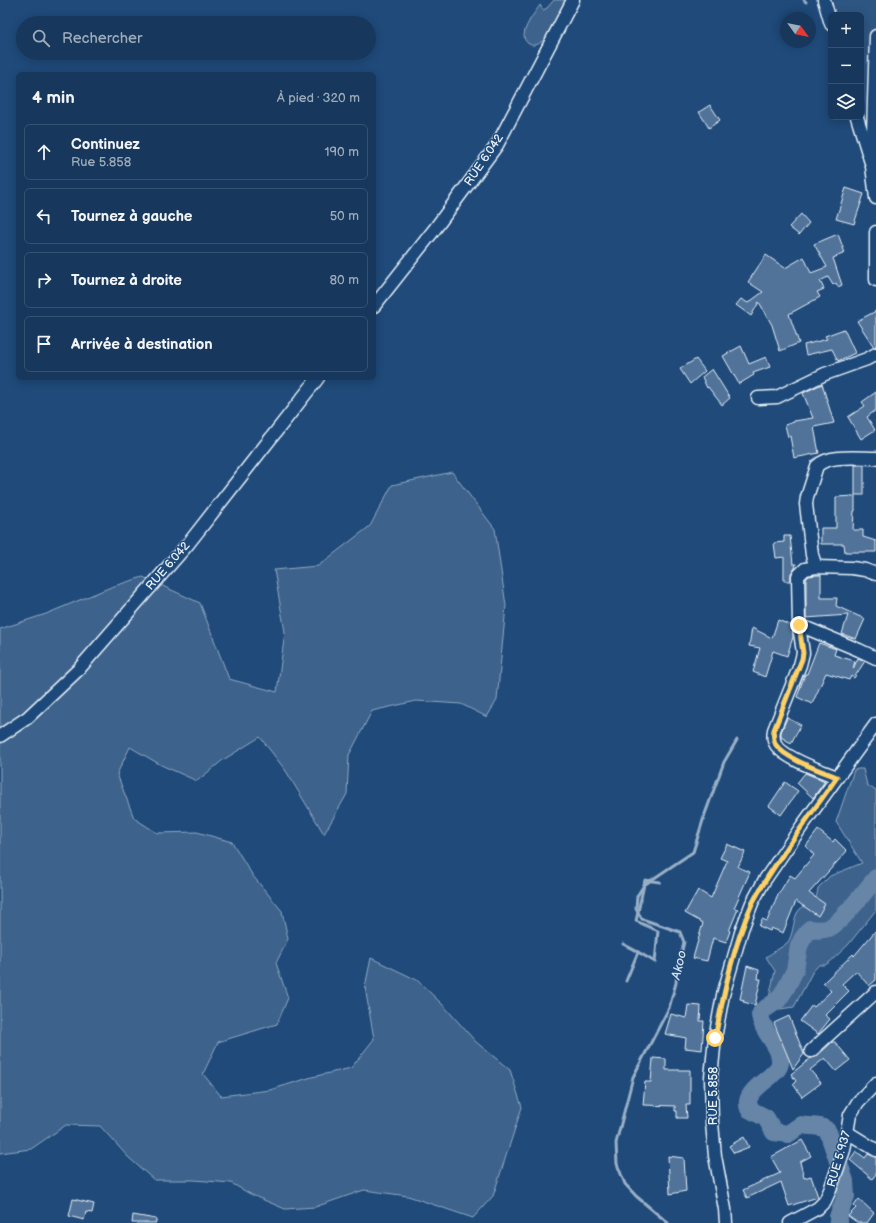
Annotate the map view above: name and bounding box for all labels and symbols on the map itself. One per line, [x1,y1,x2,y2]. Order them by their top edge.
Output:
north arrow [780,12,816,48]
street label: RUE 6.042 [461,131,507,189]
street label: RUE 6.042 [143,539,193,593]
route end [790,616,808,634]
water label: Akoo [668,949,690,982]
route start [706,1029,724,1047]
street label: RUE 5.858 [706,1067,721,1125]
street label: RUE 5.937 [824,1129,854,1189]

